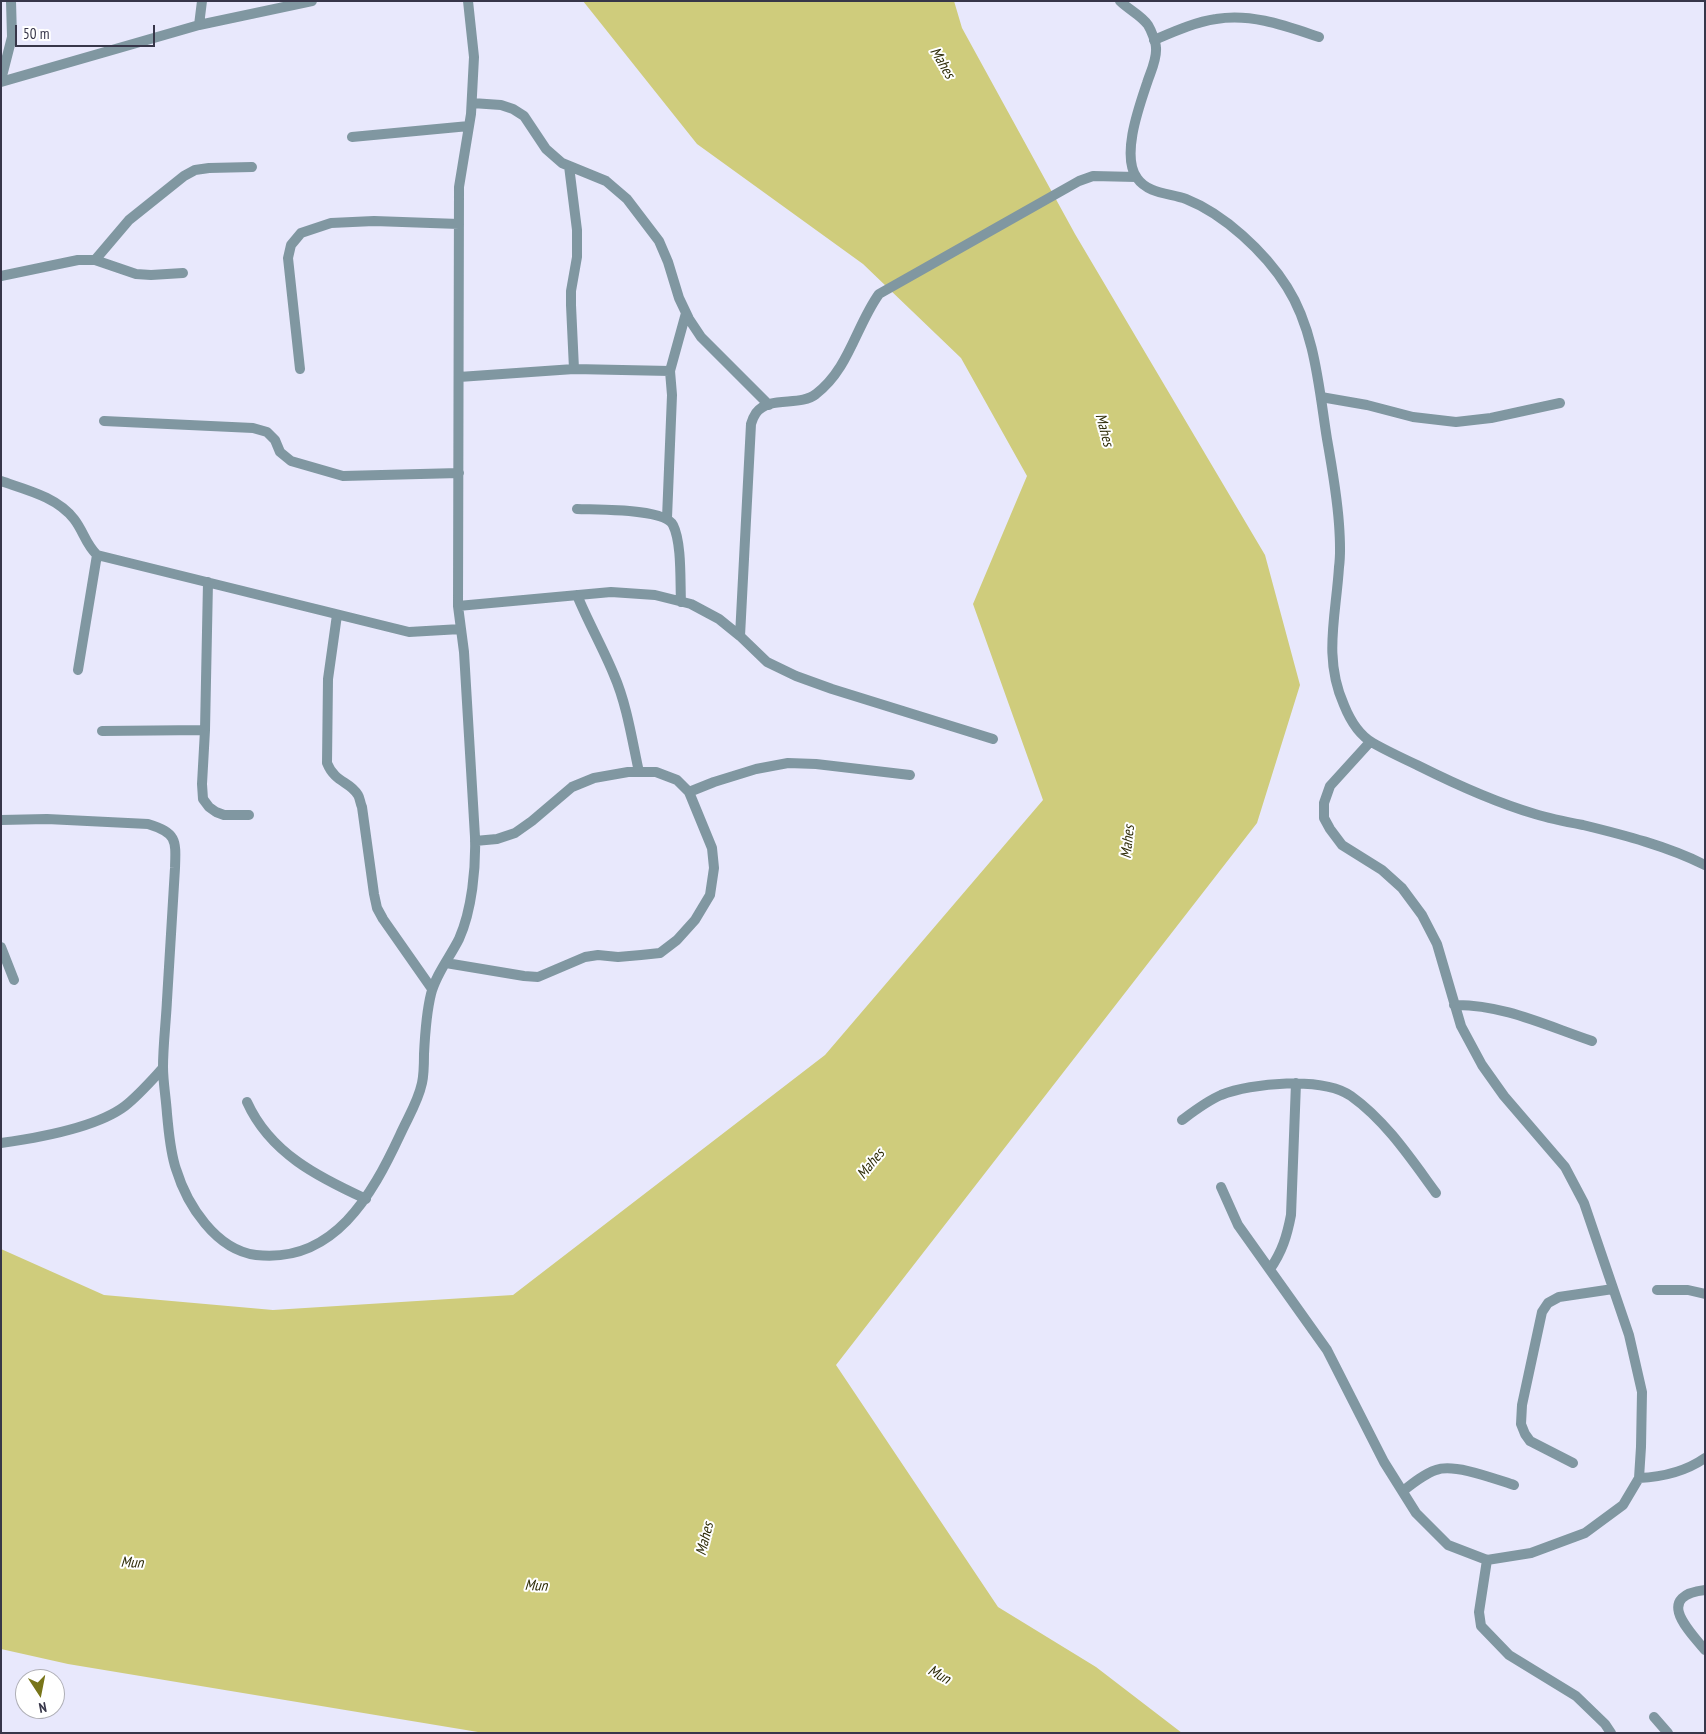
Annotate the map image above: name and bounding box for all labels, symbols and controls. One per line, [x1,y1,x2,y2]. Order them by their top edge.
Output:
scale bar [18,15,158,47]
text: 50 m [23,24,49,43]
water label: Mahes [926,44,958,82]
water label: Mahes [1091,412,1117,448]
water label: Mahes [1117,824,1139,860]
water label: Mahes [853,1145,889,1183]
water label: Mahes [692,1521,718,1557]
water label: Mun [120,1553,144,1573]
water label: Mun [524,1576,548,1596]
water label: Mun [925,1662,953,1688]
north arrow [15,1669,65,1719]
text: N [37,1698,48,1717]

